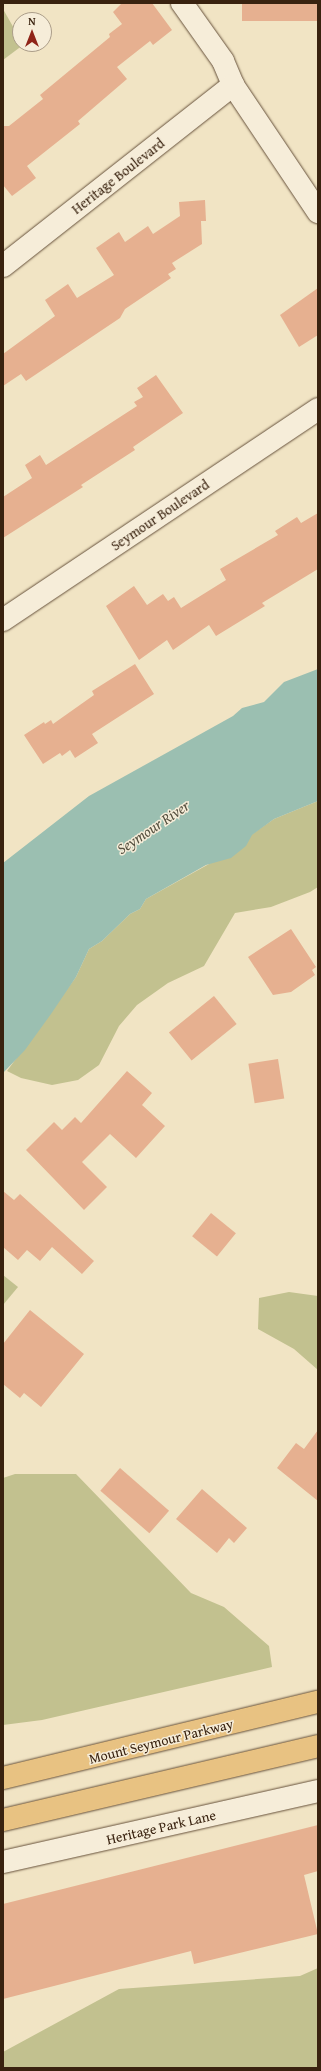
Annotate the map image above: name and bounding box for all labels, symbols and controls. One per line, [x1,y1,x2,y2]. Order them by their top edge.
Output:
north arrow [12,12,52,52]
text: N [28,13,36,29]
street label: Heritage Boulevard [68,135,168,217]
street label: Seymour Boulevard [108,476,212,554]
water label: Seymour River [113,796,193,858]
street label: Mount Seymour Parkway [87,1715,235,1767]
street label: Heritage Park Lane [105,1806,217,1848]

